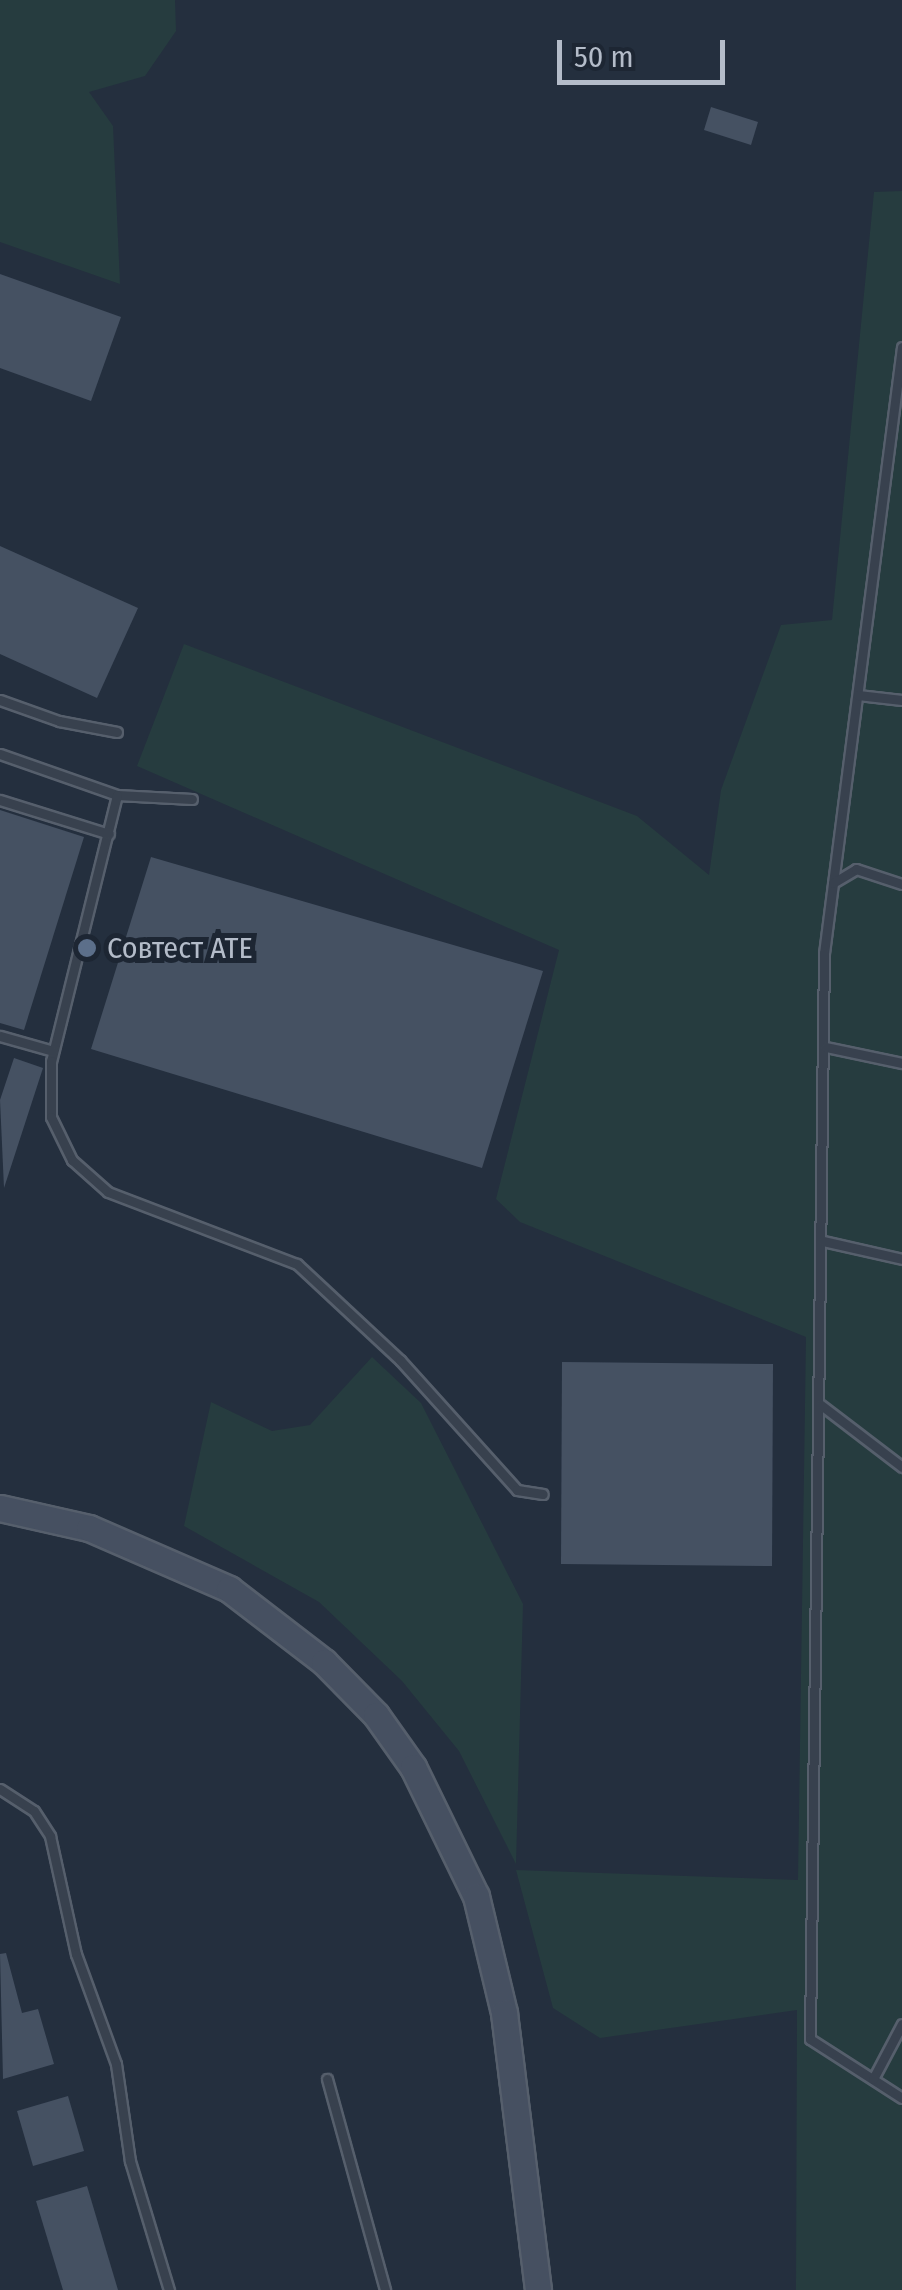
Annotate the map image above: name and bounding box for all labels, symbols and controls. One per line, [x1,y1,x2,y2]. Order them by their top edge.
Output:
scale bar [562,20,730,82]
text: 50 m [574,39,634,75]
place label: Совтест АТЕ [107,930,252,966]
marker: Совтест АТЕ [76,937,98,959]

